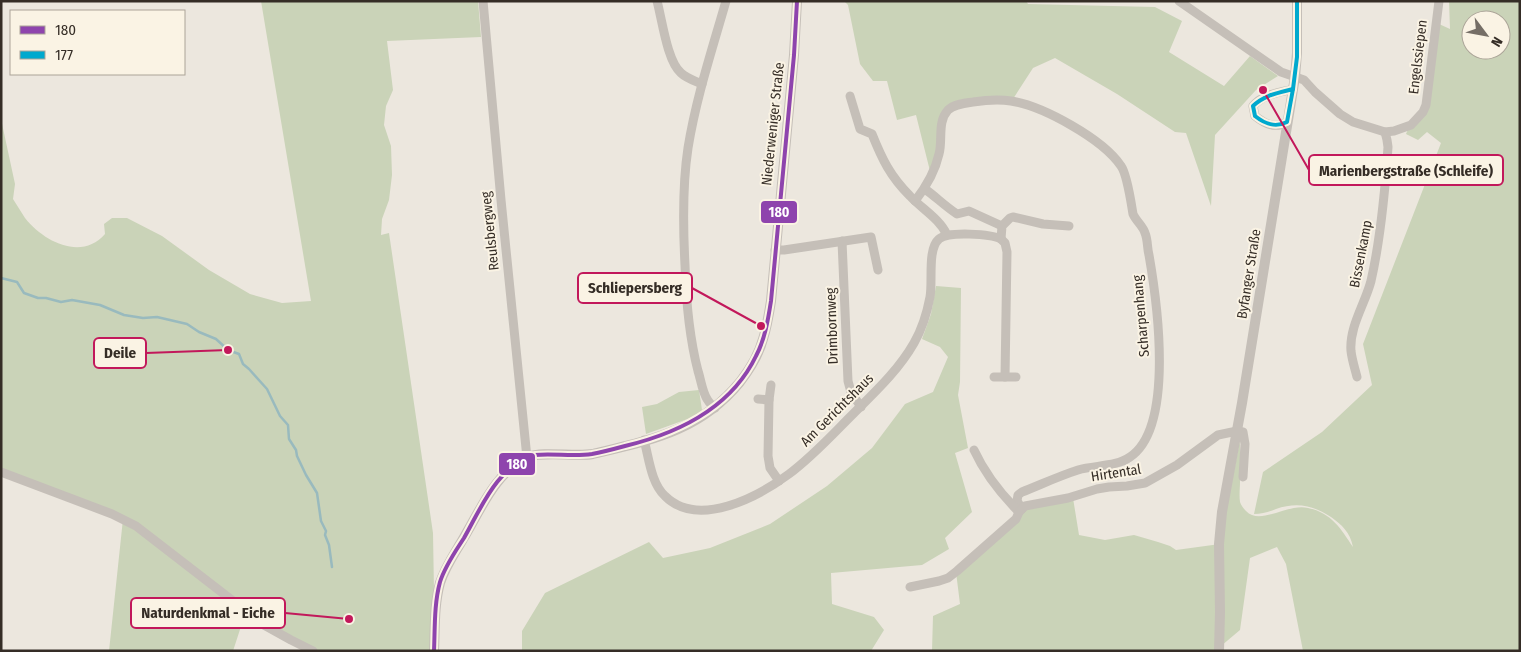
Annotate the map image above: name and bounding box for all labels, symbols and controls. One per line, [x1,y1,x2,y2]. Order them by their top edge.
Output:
legend [10,10,185,75]
north arrow [1461,10,1511,60]
street label: Engelssiepen [1405,19,1431,95]
text: 180 [55,21,76,39]
text: N [1487,34,1506,50]
text: 177 [55,46,73,64]
street label: Niederweniger Straße [758,61,788,187]
callout: Marienbergstraße (Schleife) [1309,155,1503,185]
text: Marienbergstraße (Schleife) [1319,162,1493,180]
street label: Reulsbergweg [477,190,503,271]
line badge: 180 [760,200,798,224]
text: 180 [769,204,790,221]
street label: Bissenkamp [1346,219,1376,289]
street label: Byfanger Straße [1234,228,1265,320]
callout: Schliepersberg [578,273,692,303]
street label: Scharpenhang [1129,274,1153,358]
text: Schliepersberg [588,279,683,297]
street label: Drimbornweg [822,287,842,365]
callout: Deile [94,338,146,368]
text: Deile [104,344,136,362]
street label: Am Gerichtshaus [797,370,877,450]
line badge: 180 [498,452,536,476]
text: 180 [507,456,528,473]
street label: Hirtental [1090,461,1143,485]
callout: Naturdenkmal - Eiche [131,598,285,628]
text: Naturdenkmal - Eiche [141,604,275,622]

